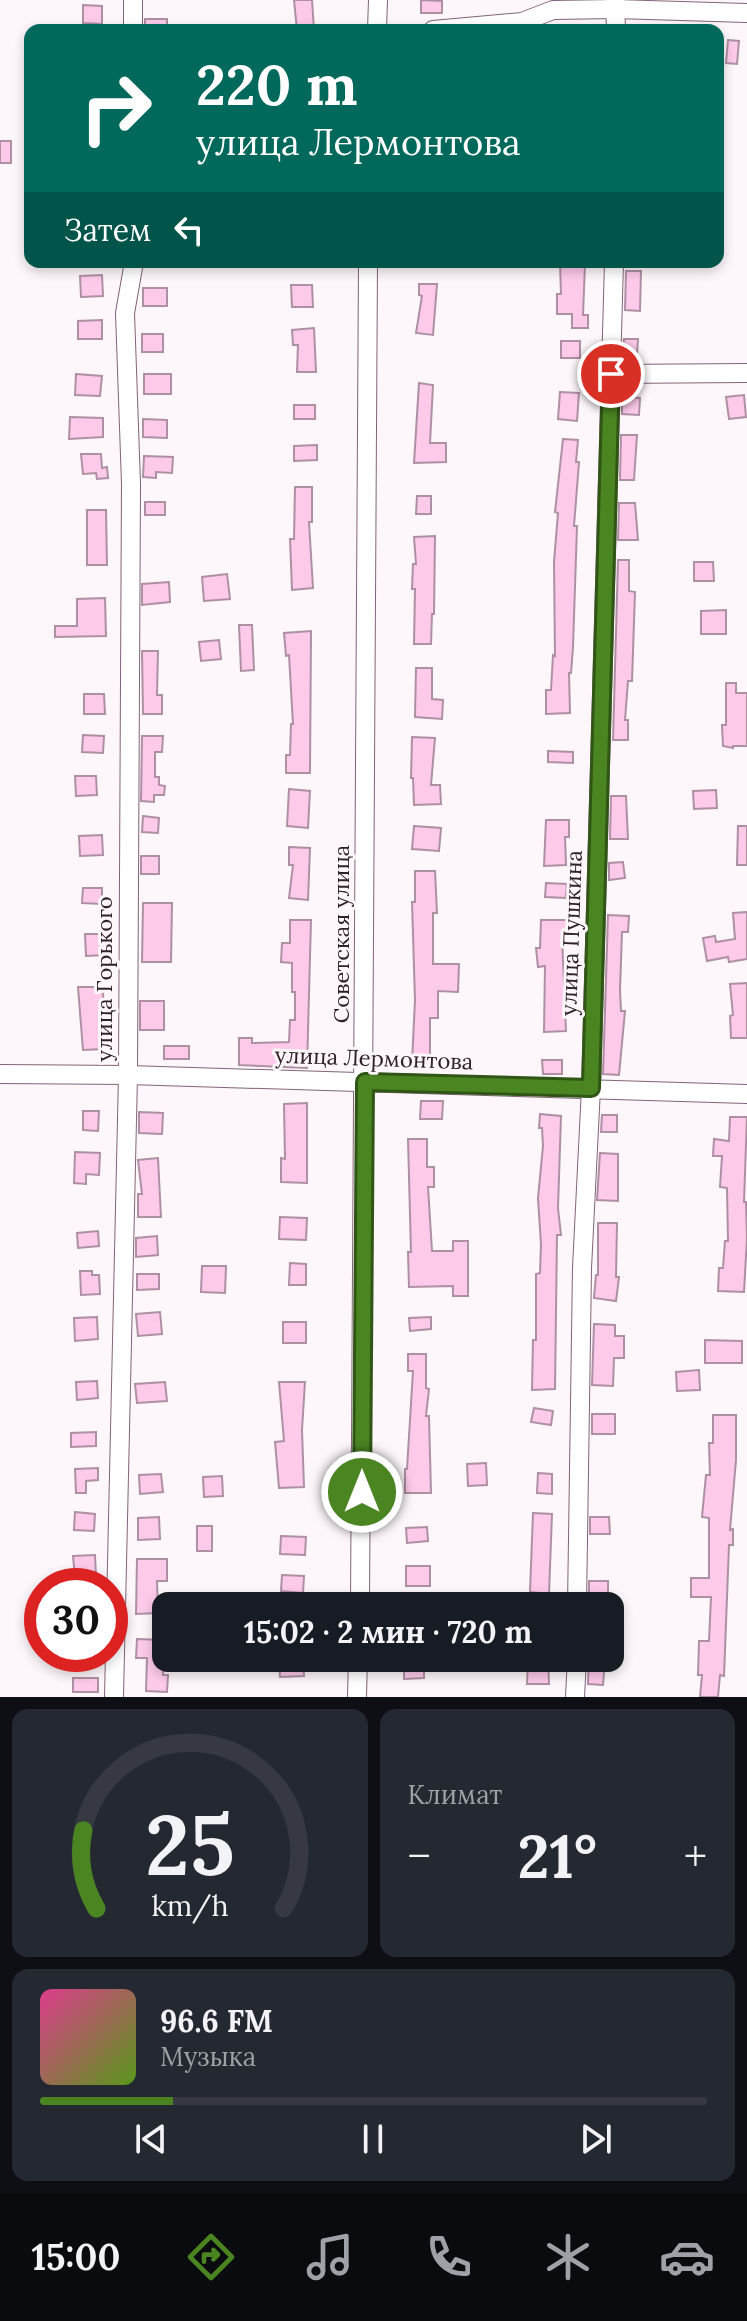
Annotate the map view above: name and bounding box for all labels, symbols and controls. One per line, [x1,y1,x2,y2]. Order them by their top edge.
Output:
text: 220 m [196,49,358,120]
icon: right [64,56,168,160]
text: улица Лермонтова [196,119,521,165]
icon: left [167,208,211,252]
text: Затем [64,211,151,249]
pin [577,340,645,408]
icon: arrive [589,352,633,396]
street label: Советская улица [327,845,355,1023]
street label: улица Пушкина [554,850,588,1016]
street label: улица Горького [90,896,118,1062]
street label: улица Лермонтова [274,1041,474,1075]
position arrow [320,1450,404,1534]
speed limit sign: 30 [24,1568,128,1672]
text: 15:02 · 2 мин · 720 m [244,1613,532,1651]
text: Климат [408,1778,502,1811]
text: 25 [145,1791,234,1898]
text: 21° [518,1818,597,1894]
text: − [408,1828,431,1884]
text: + [684,1828,707,1884]
text: km/h [151,1887,228,1924]
text: 96.6 FM [160,2002,273,2040]
text: Музыка [160,2040,256,2073]
icon: previous [129,2117,173,2161]
icon: pause [351,2117,395,2161]
icon: next [574,2117,618,2161]
icon: directions [183,2229,239,2285]
icon: music [302,2229,358,2285]
icon: phone [421,2229,477,2285]
icon: climate [540,2229,596,2285]
icon: car [659,2229,715,2285]
text: 15:00 [32,2234,120,2280]

